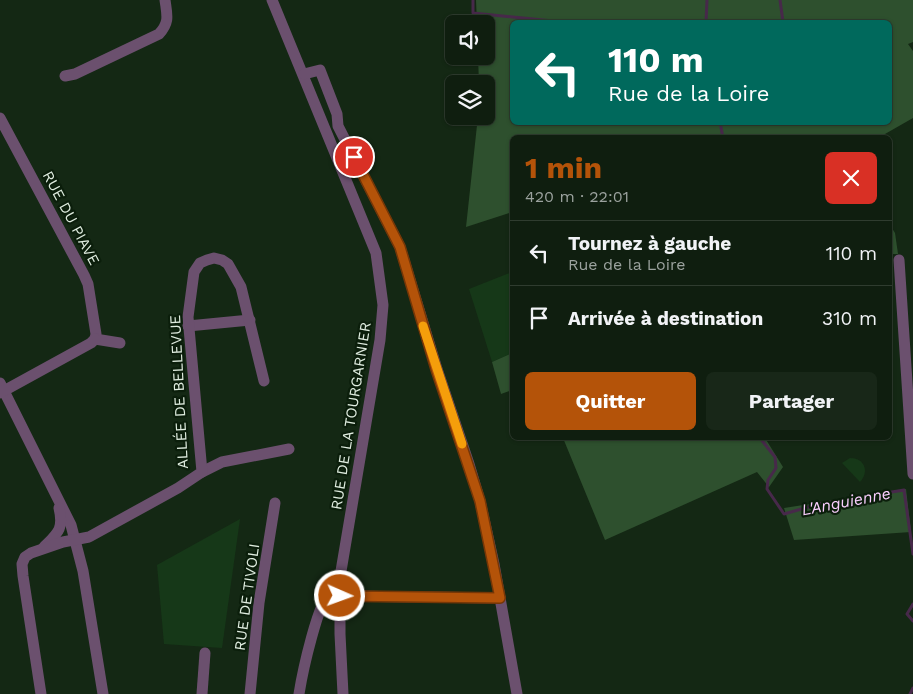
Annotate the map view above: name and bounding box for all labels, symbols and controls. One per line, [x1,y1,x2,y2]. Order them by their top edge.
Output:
map controls [445,15,495,125]
button: sound [445,15,495,65]
text: 110 m [608,39,704,81]
icon: left [525,40,590,105]
button: layers [445,75,495,125]
text: Rue de la Loire [608,81,770,106]
pin [333,136,375,178]
icon: arrive [340,143,368,171]
text: 1 min [525,150,602,185]
button: close [825,152,877,204]
street label: RUE DU PIAVE [39,168,103,268]
text: 420 m · 22:01 [525,187,629,206]
text: Tournez à gauche [568,232,731,255]
icon: left [525,239,553,267]
text: 110 m [826,242,877,265]
text: Rue de la Loire [568,255,685,274]
icon: arrive [525,304,553,332]
text: Arrivée à destination [568,307,763,330]
text: 310 m [822,307,877,330]
street label: ALLÉE DE BELLEVUE [166,314,192,470]
street label: RUE DE LA TOURGARNIER [327,321,375,511]
button: Quitter [525,372,696,430]
button: Partager [706,372,877,430]
water label: L'Anguienne [800,484,892,519]
street label: RUE DE TIVOLI [231,542,263,652]
position arrow [313,569,365,621]

